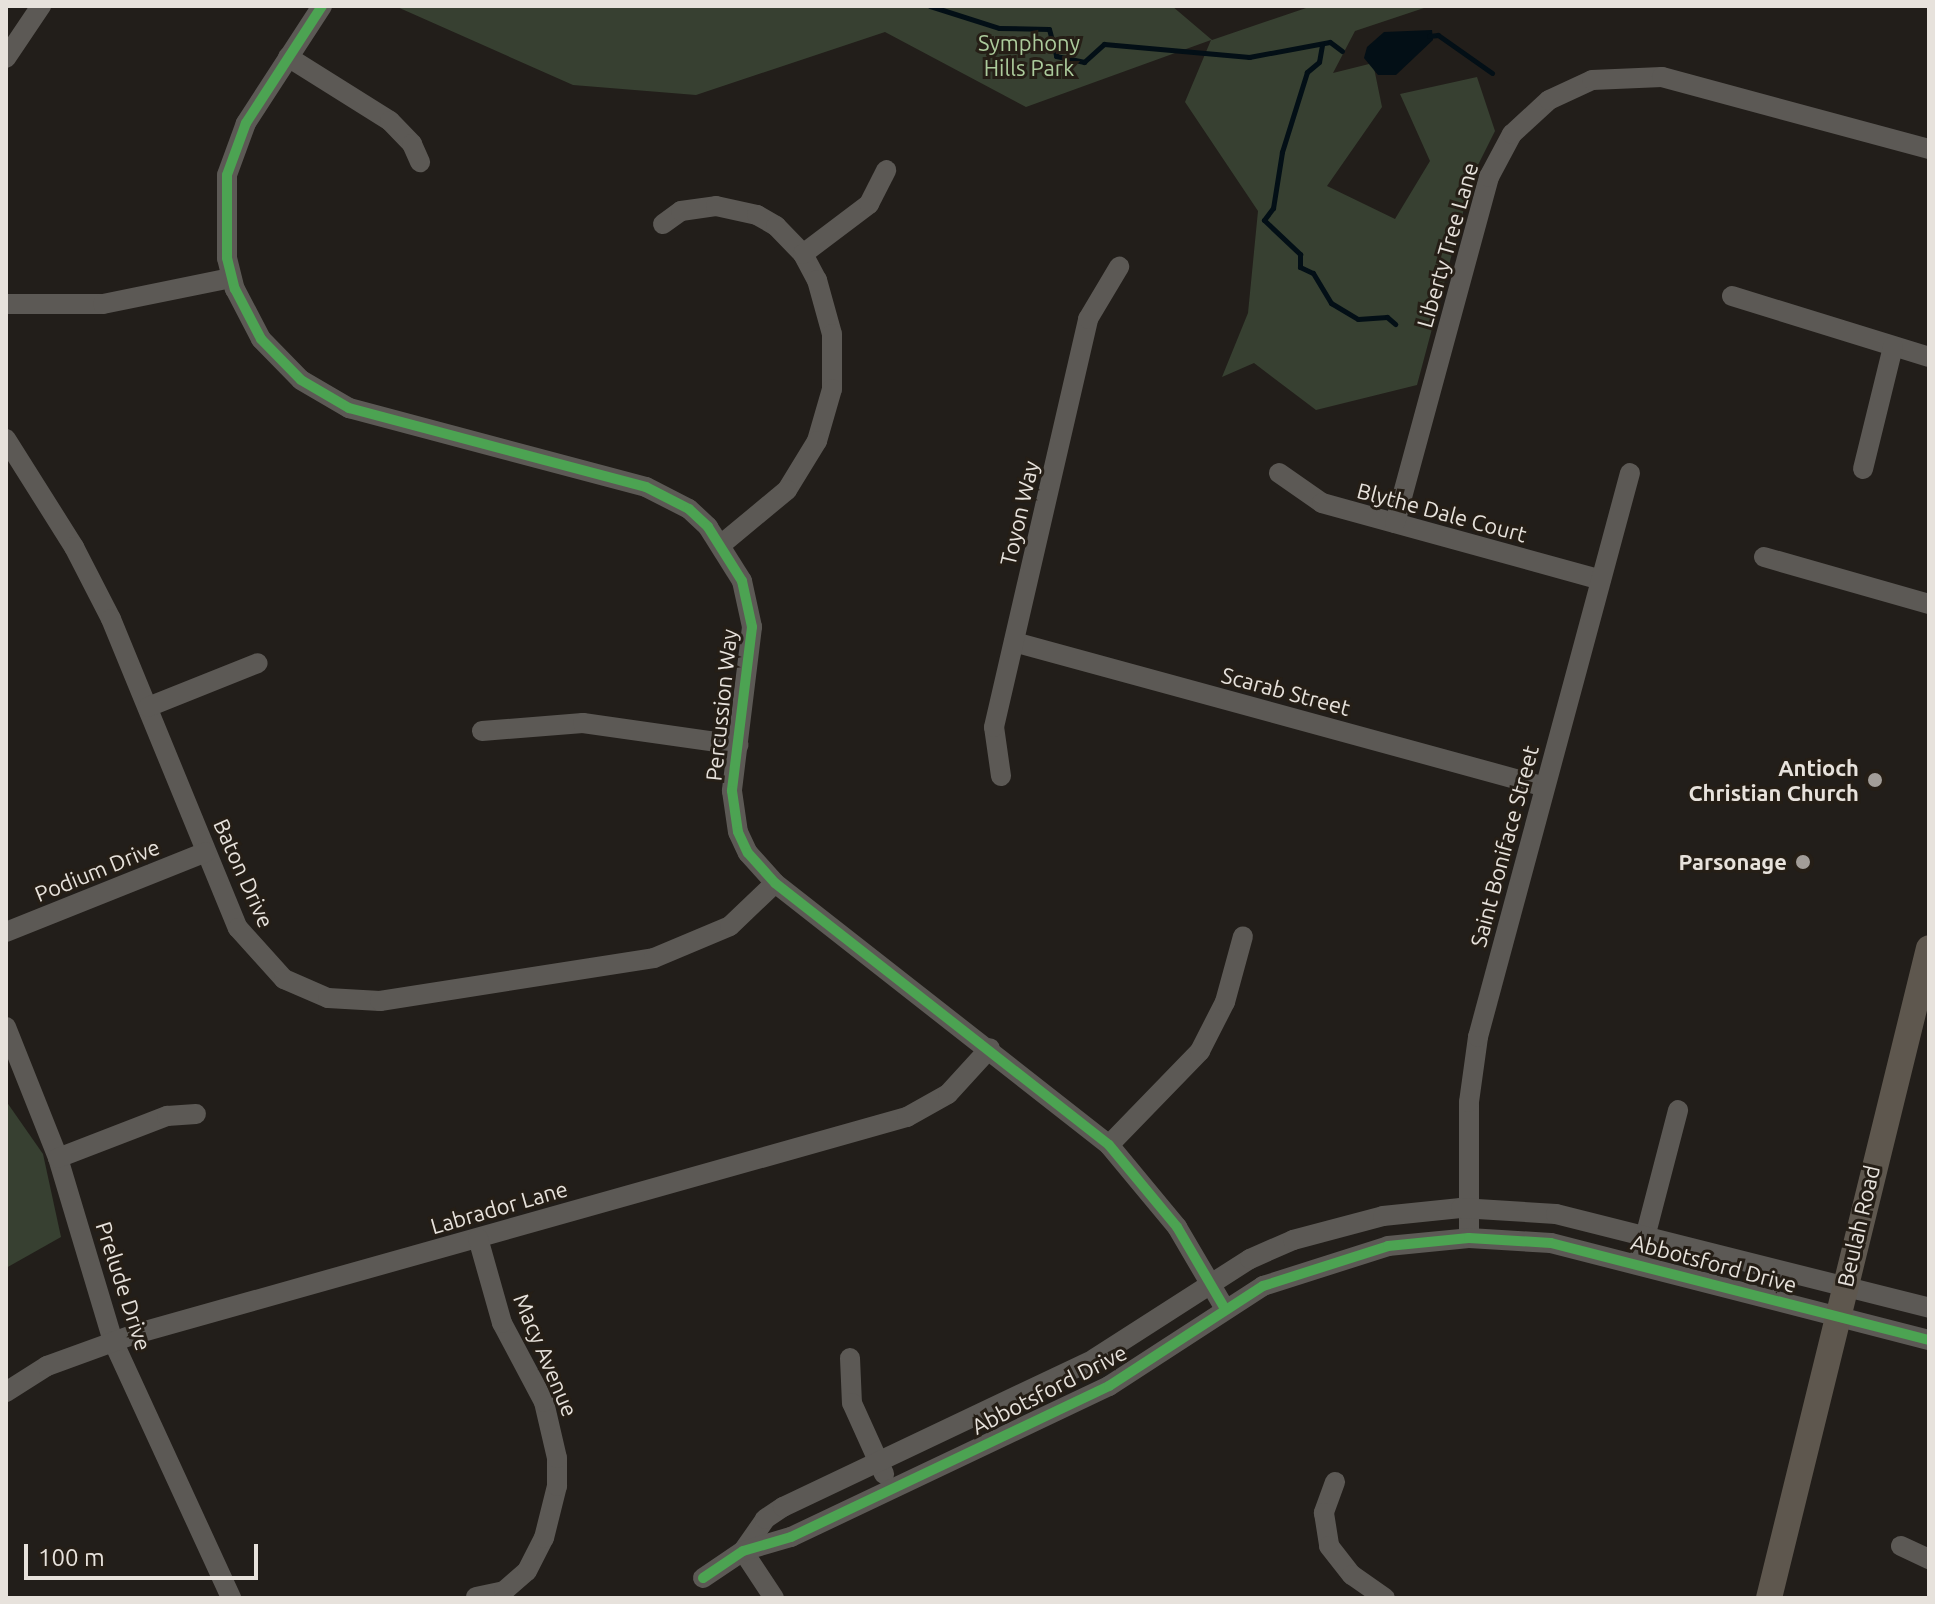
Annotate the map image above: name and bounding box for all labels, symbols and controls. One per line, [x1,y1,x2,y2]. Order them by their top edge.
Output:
park label: Symphony Hills Park [978,29,1080,80]
street label: Liberty Tree Lane [1411,159,1483,331]
street label: Toyon Way [994,458,1044,568]
street label: Blythe Dale Court [1354,477,1530,547]
street label: Percussion Way [700,628,742,782]
street label: Scarab Street [1219,661,1353,721]
street label: Saint Boniface Street [1464,742,1544,950]
place label: Antioch Christian Church [1689,754,1859,806]
marker: Antioch Christian Church [1866,771,1884,789]
street label: Baton Drive [208,814,280,932]
street label: Podium Drive [31,833,163,907]
place label: Parsonage [1678,849,1787,875]
marker: Parsonage [1794,853,1812,871]
street label: Beulah Road [1831,1163,1885,1289]
street label: Labrador Lane [427,1175,571,1239]
street label: Prelude Drive [91,1218,157,1354]
street label: Abbotsford Drive [1628,1228,1800,1298]
street label: Macy Avenue [508,1290,584,1420]
street label: Abbotsford Drive [967,1339,1131,1439]
scale bar [28,1528,262,1578]
text: 100 m [38,1544,105,1571]

